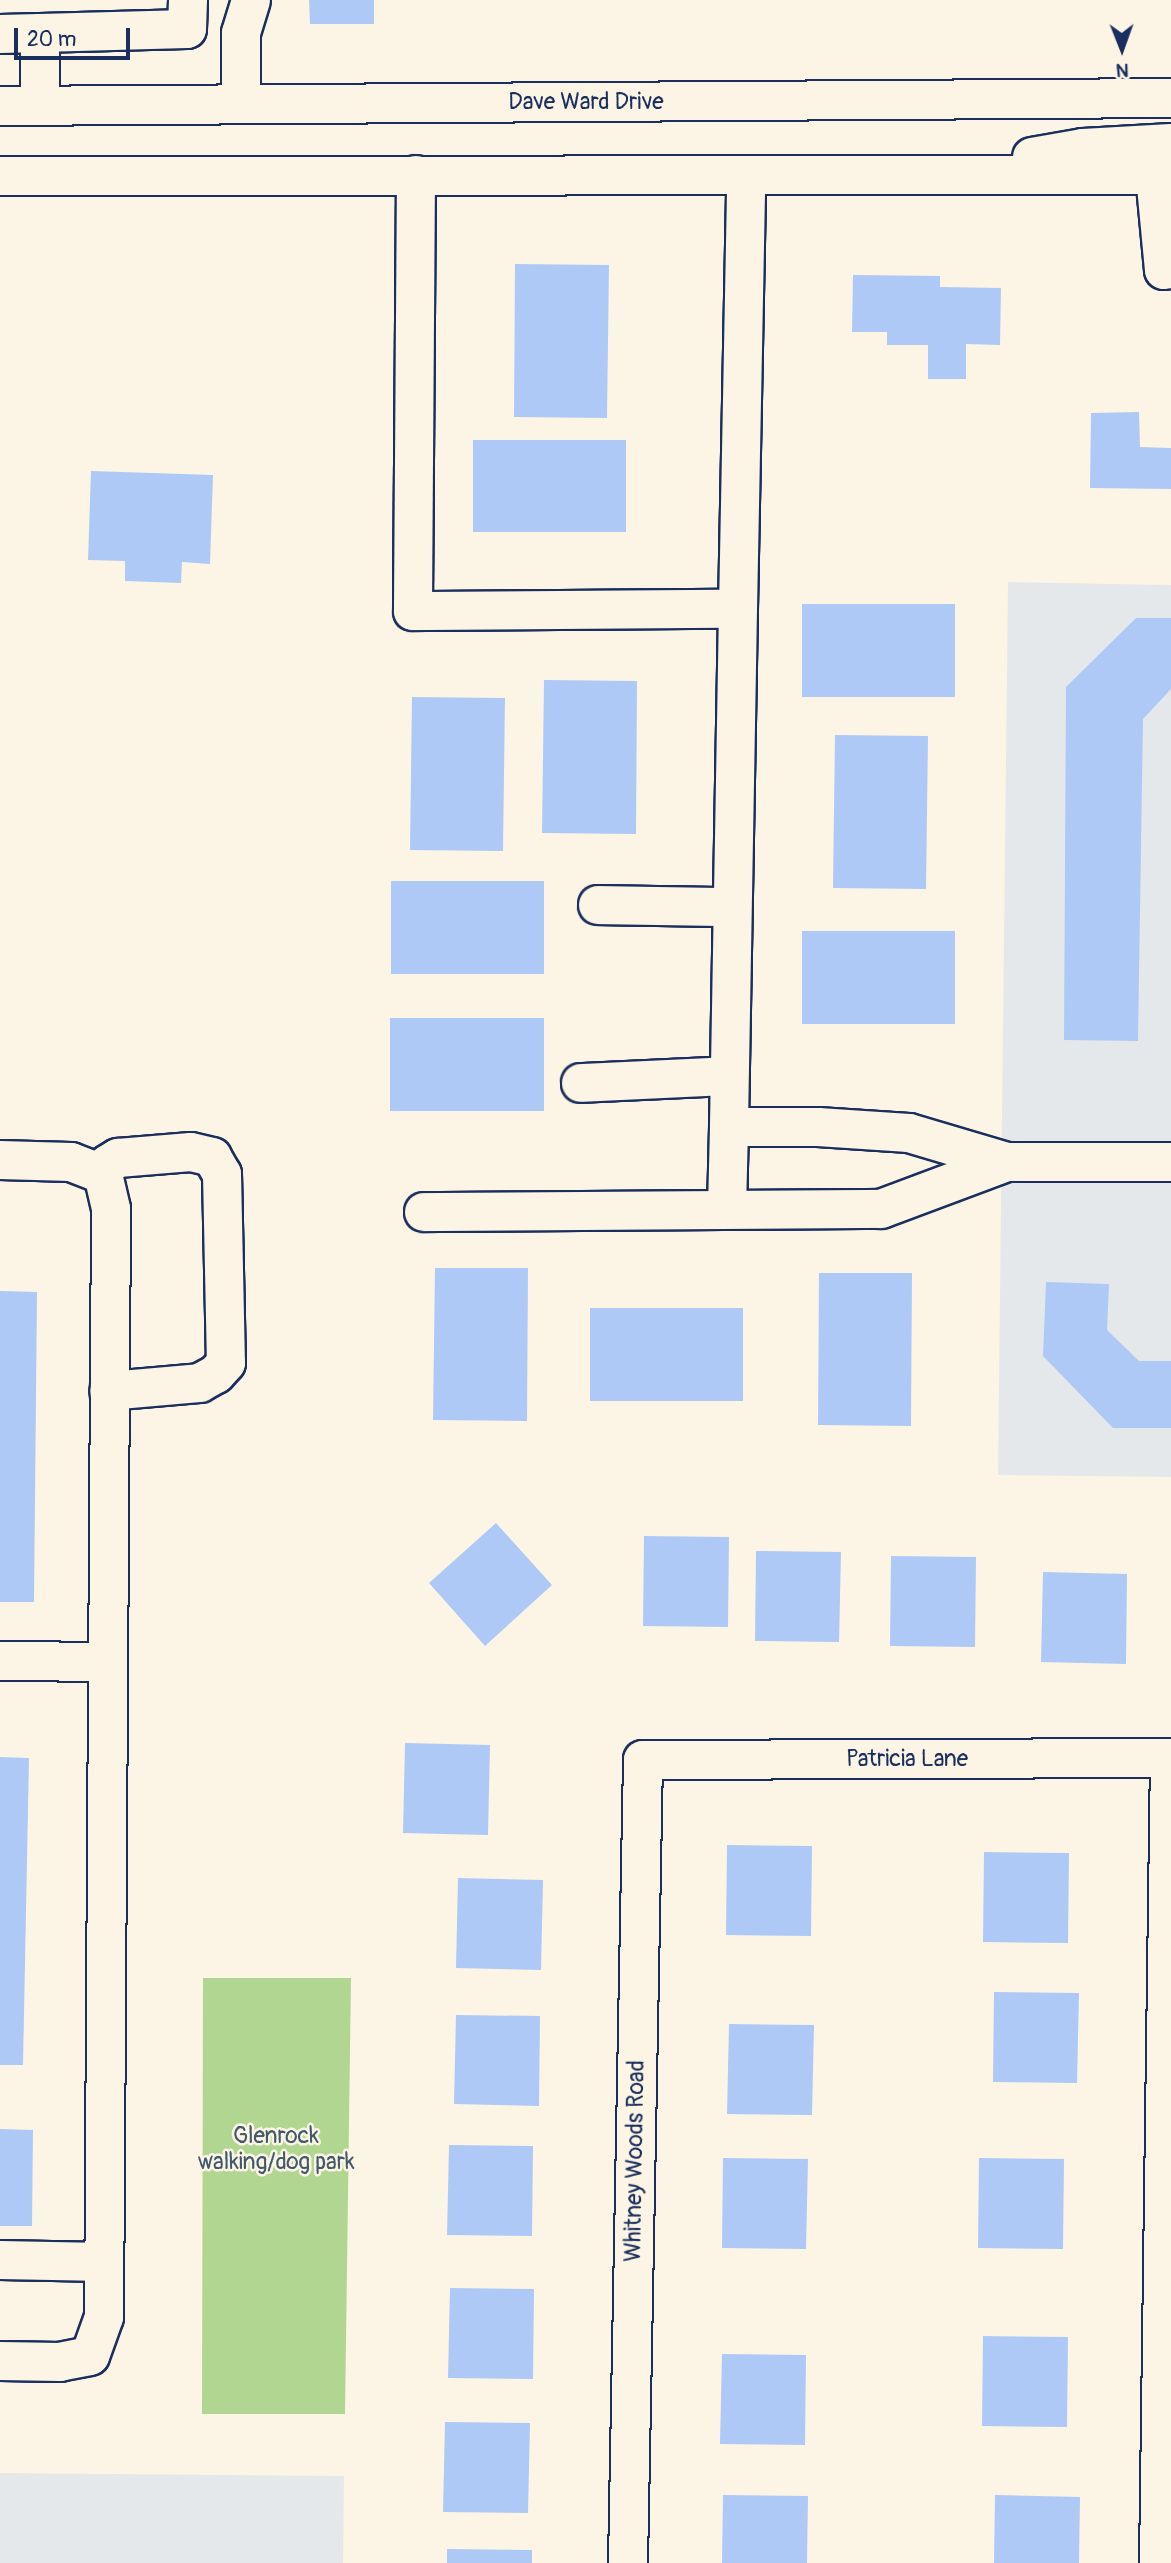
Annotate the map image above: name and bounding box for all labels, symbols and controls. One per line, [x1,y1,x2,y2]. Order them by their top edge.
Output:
scale bar [18,14,133,58]
north arrow [1087,14,1157,84]
text: 20 m [27,26,76,53]
text: N [1116,58,1129,82]
street label: Dave Ward Drive [508,88,664,116]
street label: Patricia Lane [846,1745,968,1773]
street label: Whitney Woods Road [619,2060,651,2262]
park label: Glenrock walking/dog park [197,2122,355,2176]

